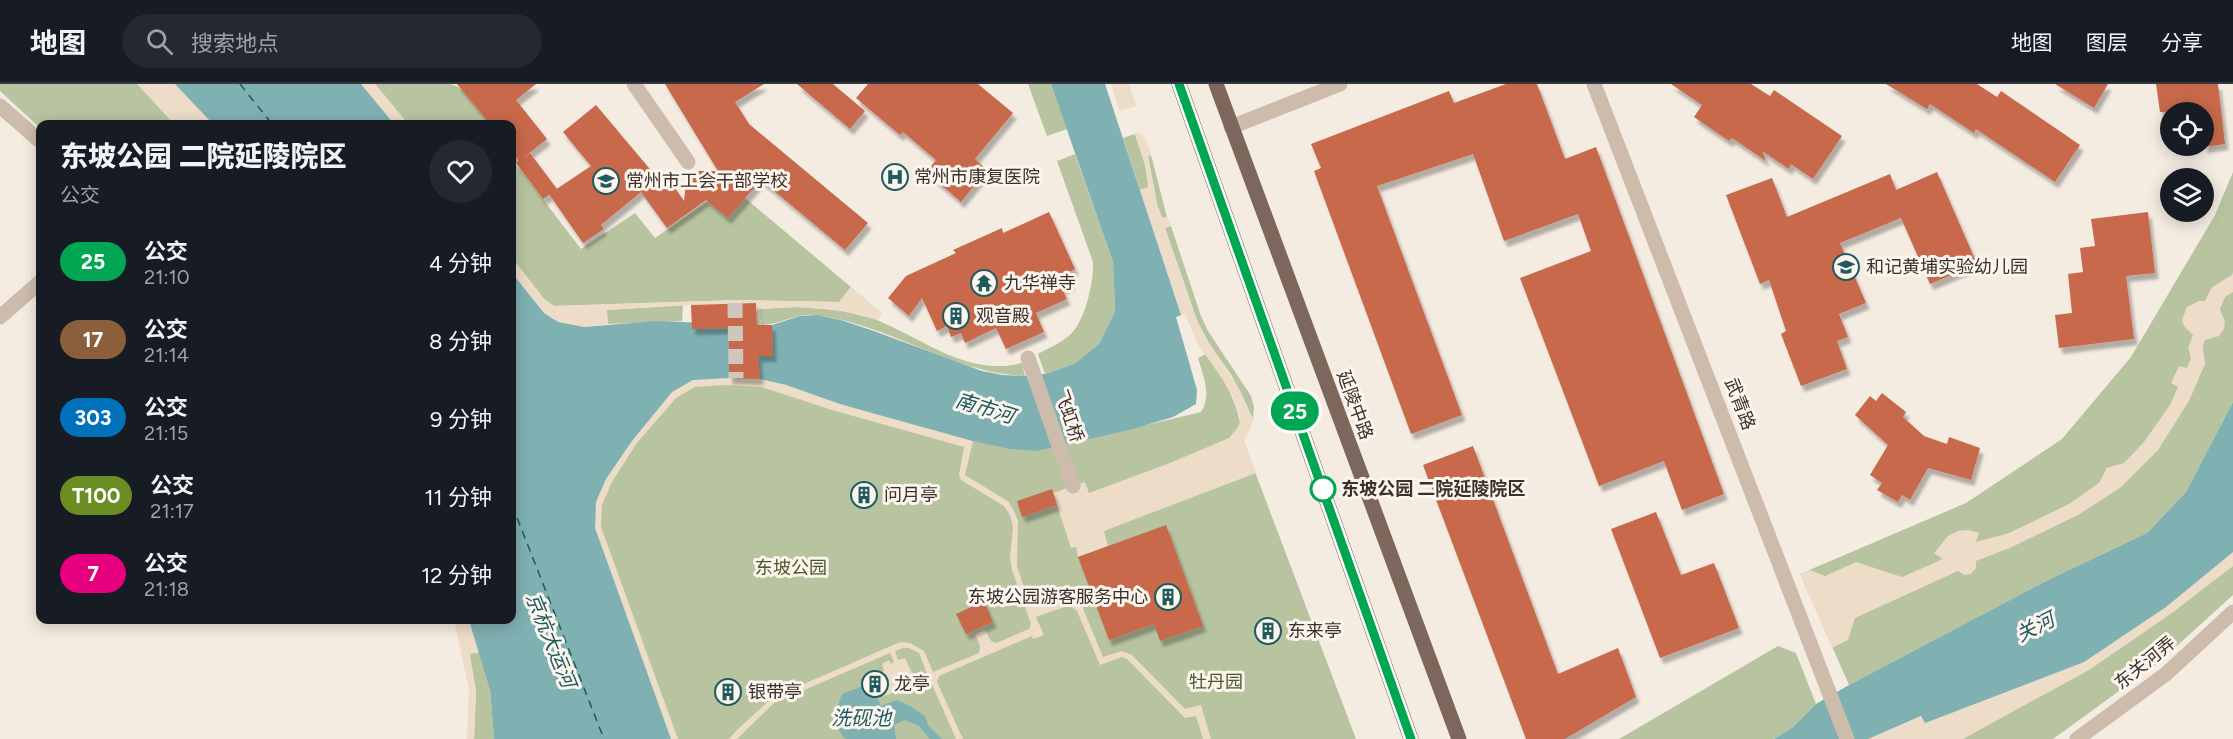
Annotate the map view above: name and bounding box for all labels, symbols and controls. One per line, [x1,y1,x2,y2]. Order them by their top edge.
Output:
search box [122,14,542,68]
icon: search [143,25,176,58]
text: 地图 [30,26,86,60]
text: 搜索地点 [191,30,279,57]
text: 地图 [2011,30,2053,55]
text: 图层 [2086,30,2128,55]
text: 分享 [2161,30,2203,55]
map controls [2160,102,2214,222]
button: locate [2160,102,2214,156]
text: 东坡公园 二院延陵院区 [60,139,347,173]
button: heart [429,140,492,203]
hospital icon: 常州市康复医院 [880,162,910,192]
school or university icon: 常州市工会干部学校 [591,166,621,196]
place label: 常州市康复医院 [914,166,1040,188]
button: layers [2160,168,2214,222]
place label: 常州市工会干部学校 [626,170,788,192]
text: 公交 [60,183,100,207]
text: 公交 [144,238,188,265]
text: 25 [81,249,105,274]
text: 4 分钟 [429,250,492,277]
school or university icon: 和记黄埔实验幼儿园 [1831,252,1861,282]
place label: 和记黄埔实验幼儿园 [1866,256,2028,278]
text: 21:10 [144,265,190,289]
temple icon: 九华禅寺 [969,268,999,298]
place label: 九华禅寺 [1004,272,1076,294]
building icon: 观音殿 [941,301,971,331]
place label: 观音殿 [976,305,1030,327]
text: 公交 [144,316,188,343]
text: 17 [83,327,103,352]
text: 8 分钟 [429,328,492,355]
text: 21:14 [144,343,189,367]
street label: 延陵中路 [1332,367,1378,443]
street label: 武青路 [1720,375,1760,433]
street label: 飞虹桥 [1050,387,1088,445]
water label: 南市河 [953,388,1021,429]
line badge: 25 [1268,392,1322,430]
text: 公交 [144,394,188,421]
text: 25 [1283,399,1307,424]
text: 303 [75,405,111,430]
text: 9 分钟 [430,406,492,433]
text: 21:15 [144,421,188,445]
text: 公交 [150,472,194,499]
marker: 东坡公园 二院延陵院区 [1310,476,1336,502]
place label: 东坡公园 二院延陵院区 [1341,478,1525,500]
building icon: 问月亭 [849,480,879,510]
text: T100 [72,483,120,508]
text: 11 分钟 [424,484,492,511]
place label: 问月亭 [884,484,938,506]
text: 21:17 [150,499,194,523]
text: 公交 [144,550,188,577]
park label: 东坡公园 [755,557,827,579]
text: 7 [87,561,99,586]
text: 12 分钟 [421,562,492,589]
text: 21:18 [144,577,189,601]
building icon: 东坡公园游客服务中心 [1153,582,1183,612]
place label: 东坡公园游客服务中心 [968,586,1148,608]
water label: 京杭大运河 [521,589,582,695]
water label: 关河 [2012,605,2062,647]
building icon: 东来亭 [1253,616,1283,646]
place label: 东来亭 [1288,620,1342,642]
street label: 东关河弄 [2110,632,2180,694]
building icon: 龙亭 [860,669,890,699]
park label: 牡丹园 [1189,671,1243,693]
place label: 龙亭 [894,673,930,695]
building icon: 银带亭 [713,677,743,707]
place label: 银带亭 [748,681,802,703]
water label: 洗砚池 [831,706,893,730]

